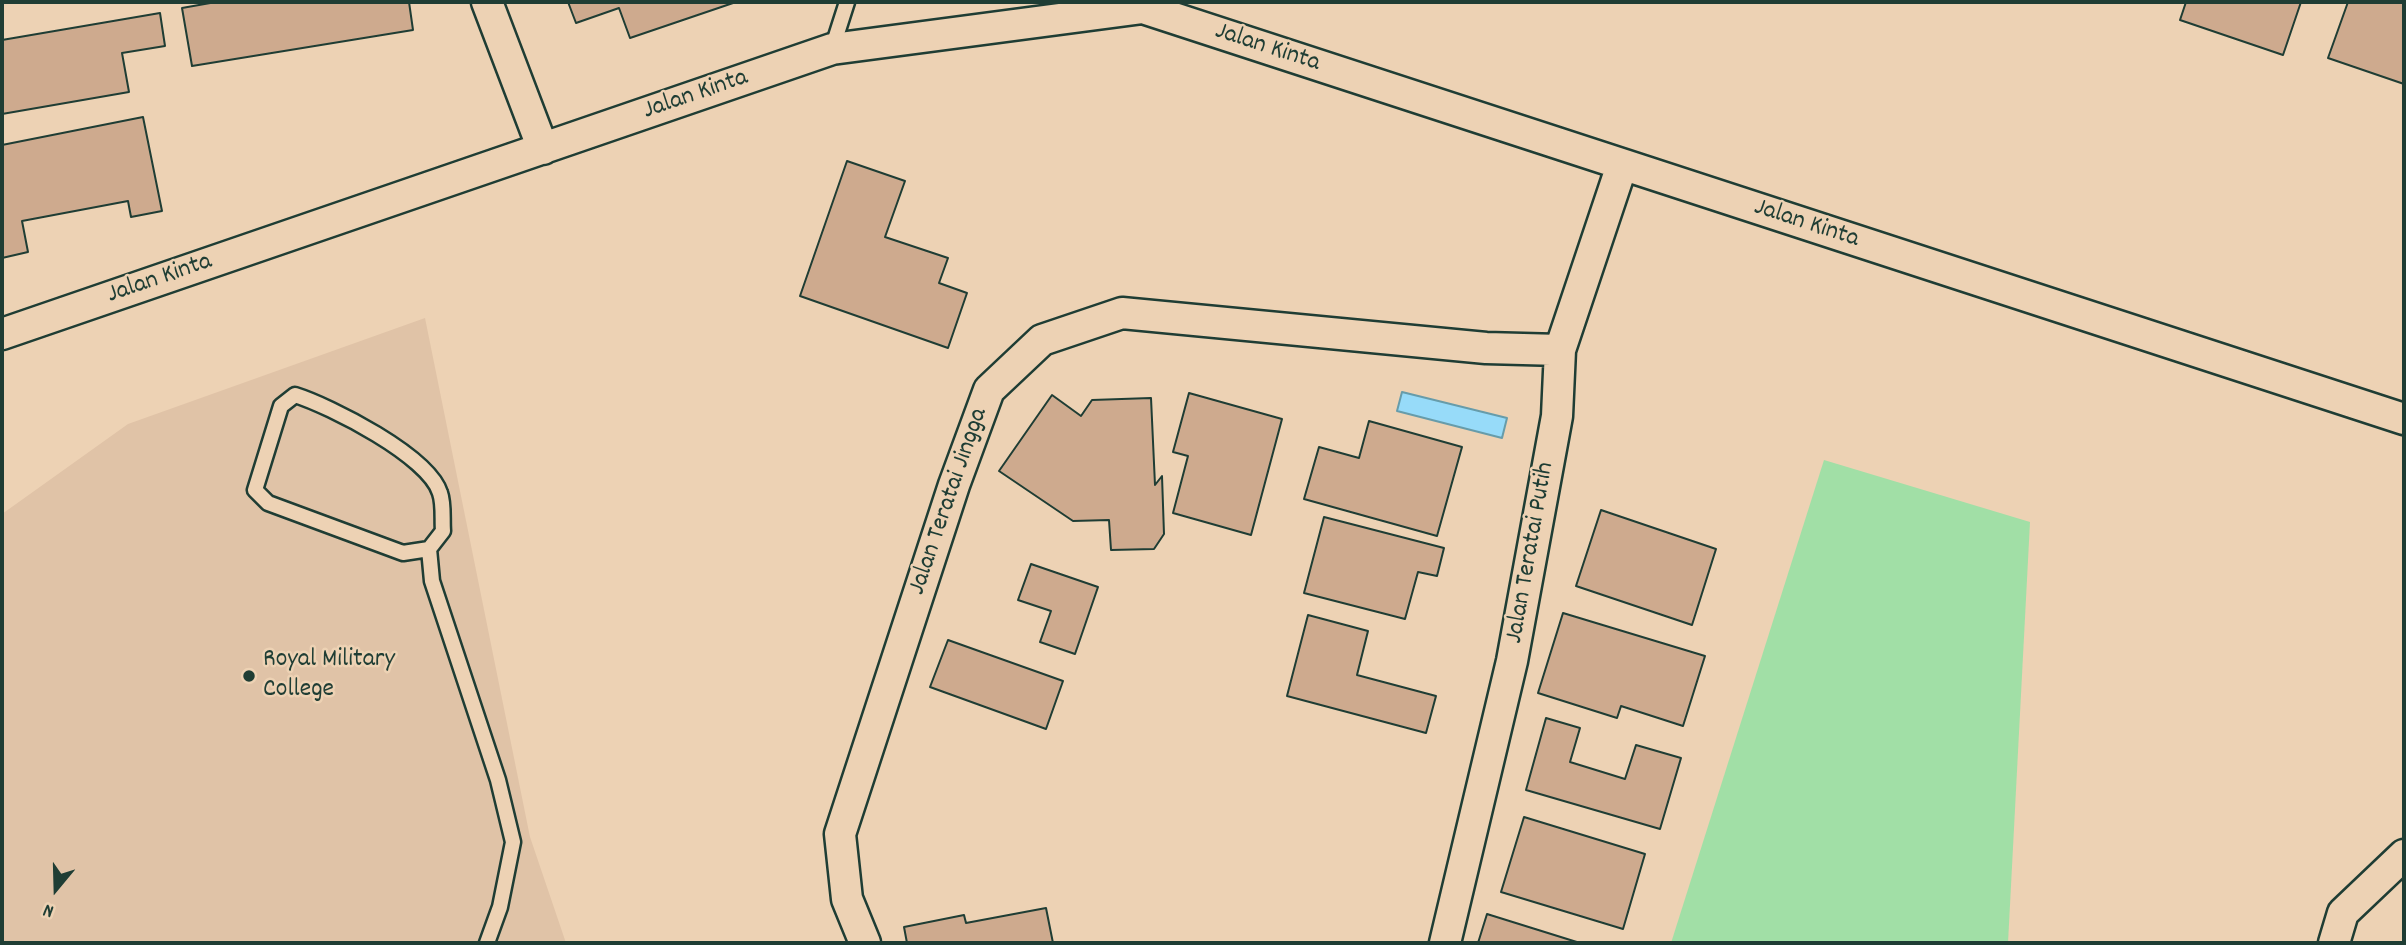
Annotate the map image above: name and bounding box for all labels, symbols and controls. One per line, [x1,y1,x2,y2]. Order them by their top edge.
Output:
street label: Jalan Kinta [1211,17,1323,81]
street label: Jalan Kinta [640,64,752,128]
street label: Jalan Kinta [1750,193,1862,257]
street label: Jalan Kinta [104,248,216,312]
street label: Jalan Teratai Jingga [903,405,997,599]
street label: Jalan Teratai Putih [1501,460,1563,646]
place label: Royal Military College [263,645,395,706]
marker: Royal Military College [241,668,257,684]
north arrow [21,854,91,924]
text: N [40,895,58,924]

